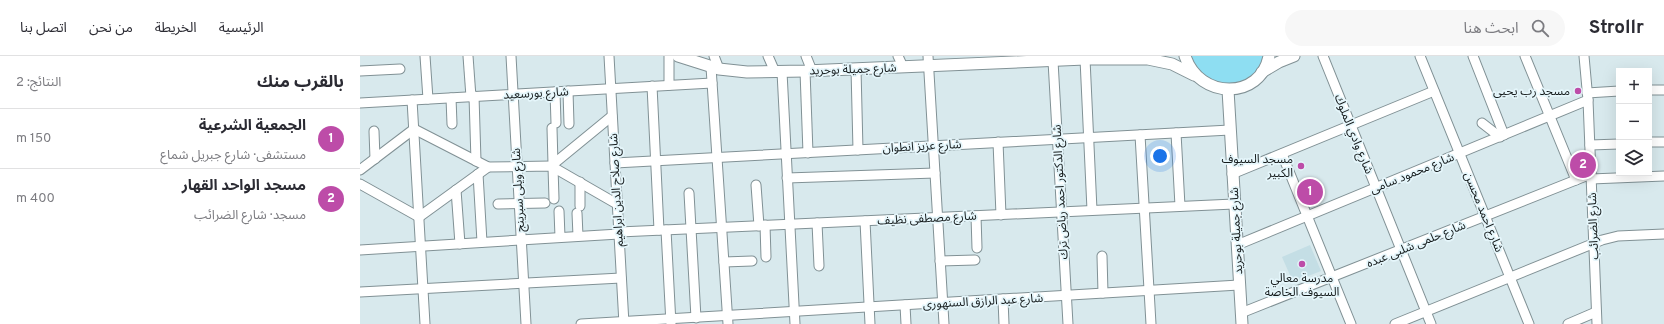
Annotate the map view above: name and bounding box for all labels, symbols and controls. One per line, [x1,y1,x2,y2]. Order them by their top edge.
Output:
search box [1285,10,1565,46]
text: Strollr [1589,16,1644,40]
icon: search [1529,17,1551,39]
text: اتصل بنا [20,20,67,37]
text: من نحن [89,20,133,37]
text: الخريطة [155,20,197,37]
text: الرئيسية [219,20,264,37]
text: ابحث هنا [1463,20,1519,39]
street label: شارع جميلة بوحريد [809,60,897,80]
map controls [1616,68,1652,176]
button: + [1616,68,1652,104]
text: بالقرب منك [257,72,344,94]
text: النتائج: 2 [16,75,61,91]
street label: شارع بورسعيد [503,84,569,104]
place label: مسجد رب يحيى [1493,84,1570,100]
marker: مسجد رب يحيى [1573,86,1583,96]
street label: شارع وادي الملوك [1329,92,1376,177]
button: − [1616,104,1652,140]
text: الجمعية الشرعية [199,117,306,136]
street label: شارع الدكتور احمد رياض ترك [1049,124,1073,260]
text: 150 m [16,131,51,147]
text: 1 [328,131,334,147]
street label: شارع صلاح الدين ابراهيم [606,133,628,247]
street label: شارع عزيز انطوان [882,137,962,157]
button: layers [1616,140,1652,176]
your location [1150,146,1170,166]
text: مستشفى · شارع جبريل شماع [160,148,306,164]
street label: شارع ويلى سبرينج [509,148,529,232]
street label: شارع محمود سامى [1368,150,1457,198]
pin: 2 [1570,150,1596,180]
place label: مسجد السيوف الكبير [1222,152,1293,182]
marker: مسجد السيوف الكبير [1296,161,1306,171]
street label: شارع احمد محسن [1460,170,1506,255]
text: مسجد الواحد القهار [182,177,306,196]
pin: 1 [1297,177,1323,207]
street label: شارع جميلة بوحريد [1227,187,1247,275]
text: 400 m [16,191,55,207]
text: 2 [327,191,335,207]
street label: شارع الضرائب [1585,192,1603,260]
text: مسجد · شارع الضرائب [194,208,306,224]
street label: شارع مصطفى نظيف [877,208,977,230]
street label: شارع حلمى شلبى عبده [1364,218,1468,272]
marker: مدرسة معالي السيوف الخاصة [1297,259,1307,269]
place label: مدرسة معالي السيوف الخاصة [1265,271,1339,301]
street label: شارع عبد الرازق السنهورى [922,291,1044,313]

